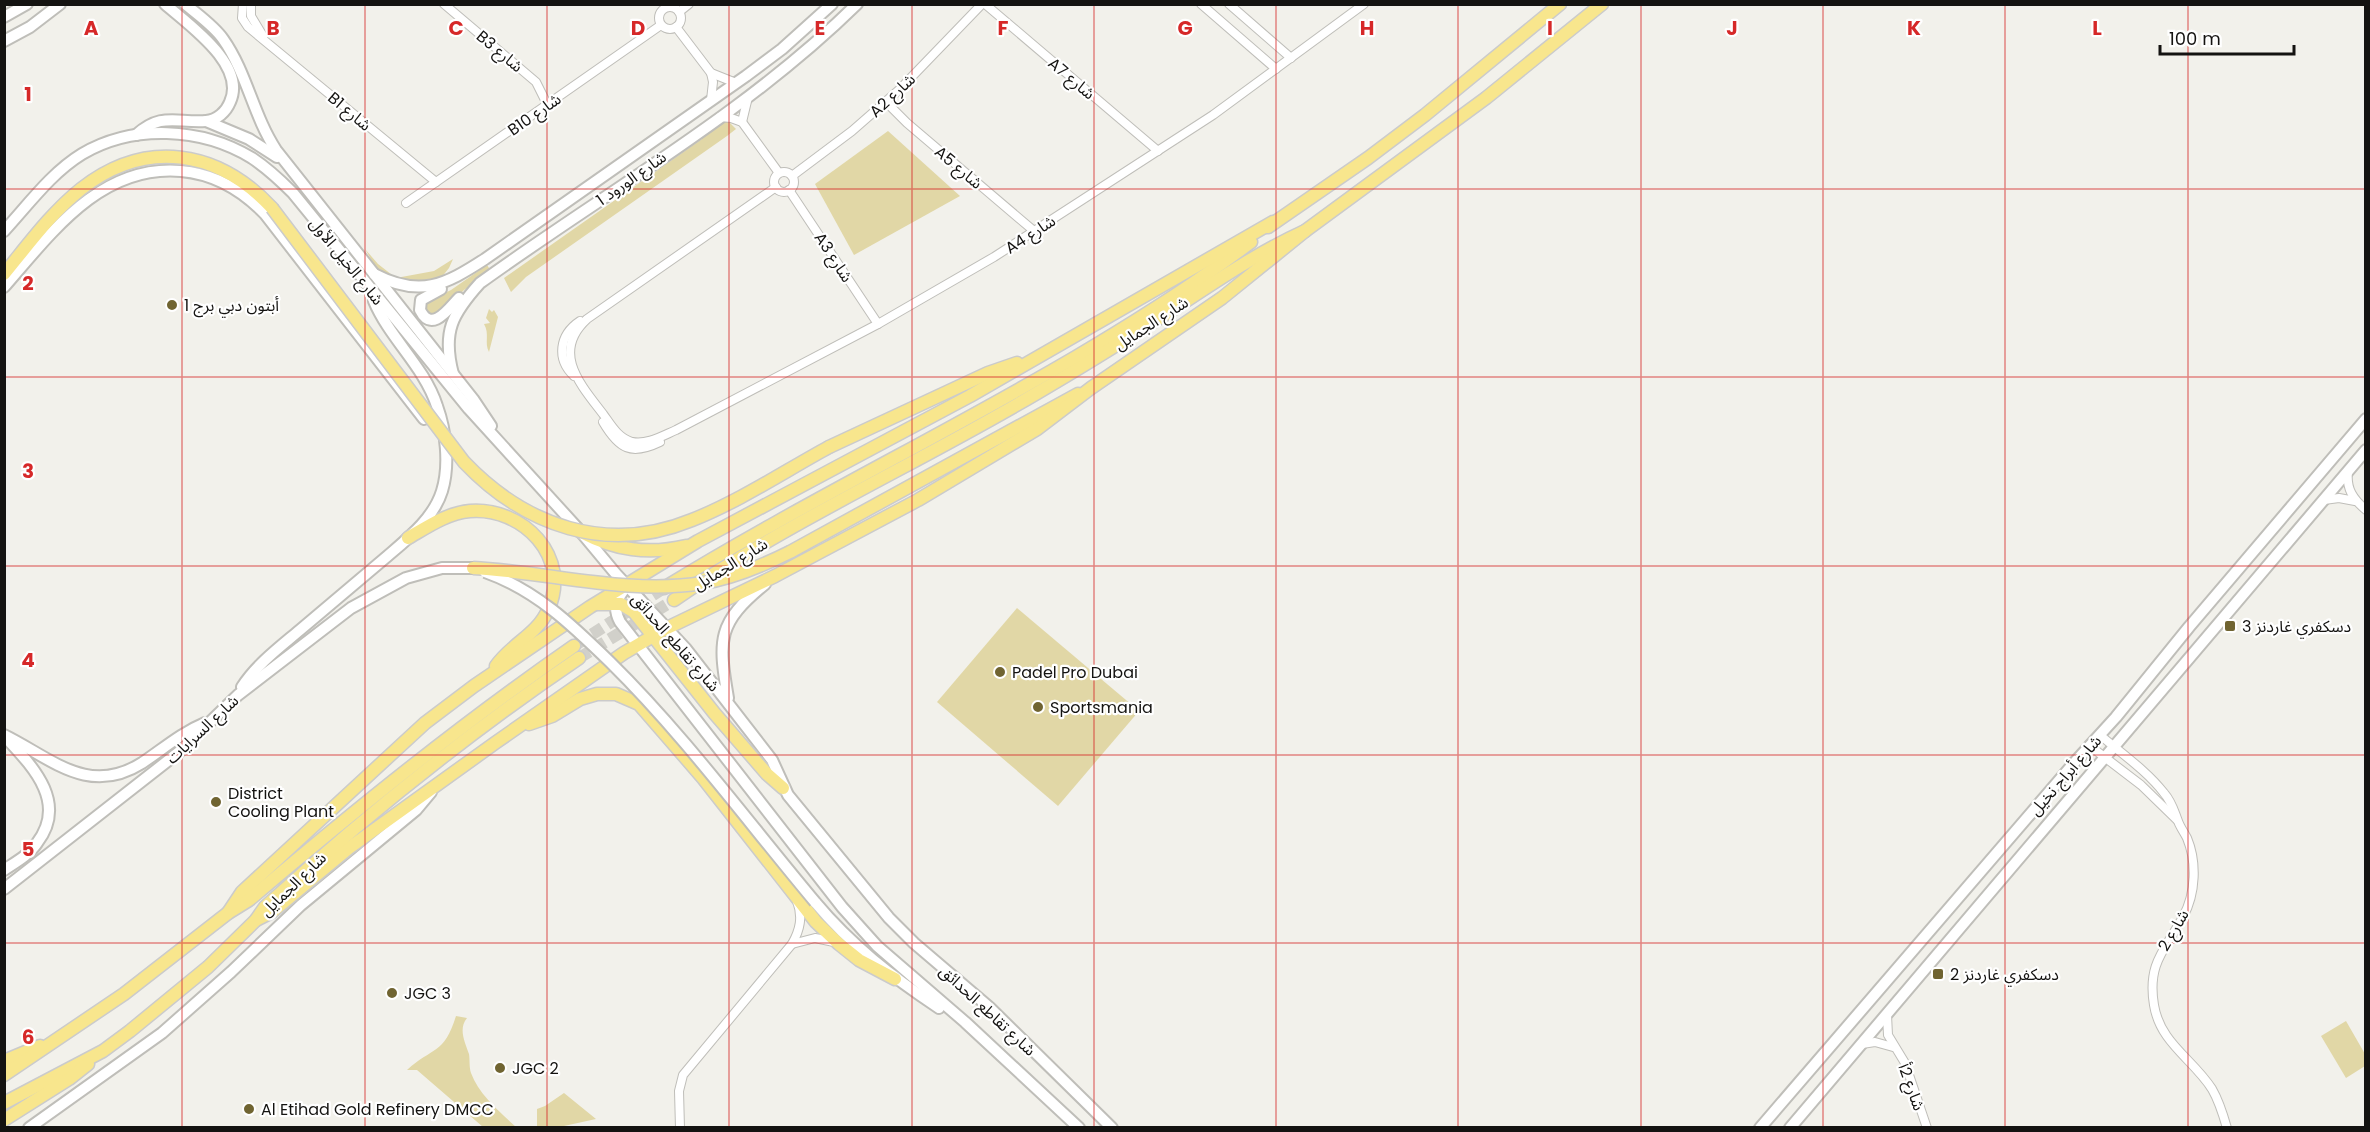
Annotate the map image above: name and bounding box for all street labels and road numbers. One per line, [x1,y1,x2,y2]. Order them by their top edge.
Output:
street label: B3 شارع [471,25,528,79]
street label: A7 شارع [1043,52,1100,106]
street label: A2 شارع [864,68,921,123]
street label: B1 شارع [322,86,376,137]
street label: B10 شارع [503,88,566,142]
street label: A5 شارع [929,140,988,195]
street label: شارع الورود 1 [592,146,672,212]
street label: A4 شارع [1000,209,1061,260]
street label: شارع الخيل الأول [303,213,389,311]
street label: A3 شارع [808,228,858,287]
street label: شارع الجمايل [1110,291,1193,357]
street label: شارع الجمايل [689,532,773,597]
street label: شارع تقاطع الحدائق [625,588,725,697]
street label: شارع السرايات [161,690,245,770]
street label: شارع أبراج نخيل [2024,730,2108,821]
street label: شارع الجمايل [255,847,332,923]
street label: شارع 2 [2152,905,2195,956]
street label: شارع تقاطع الحدائق [934,960,1041,1062]
street label: شارع 2أ [1891,1060,1931,1114]

